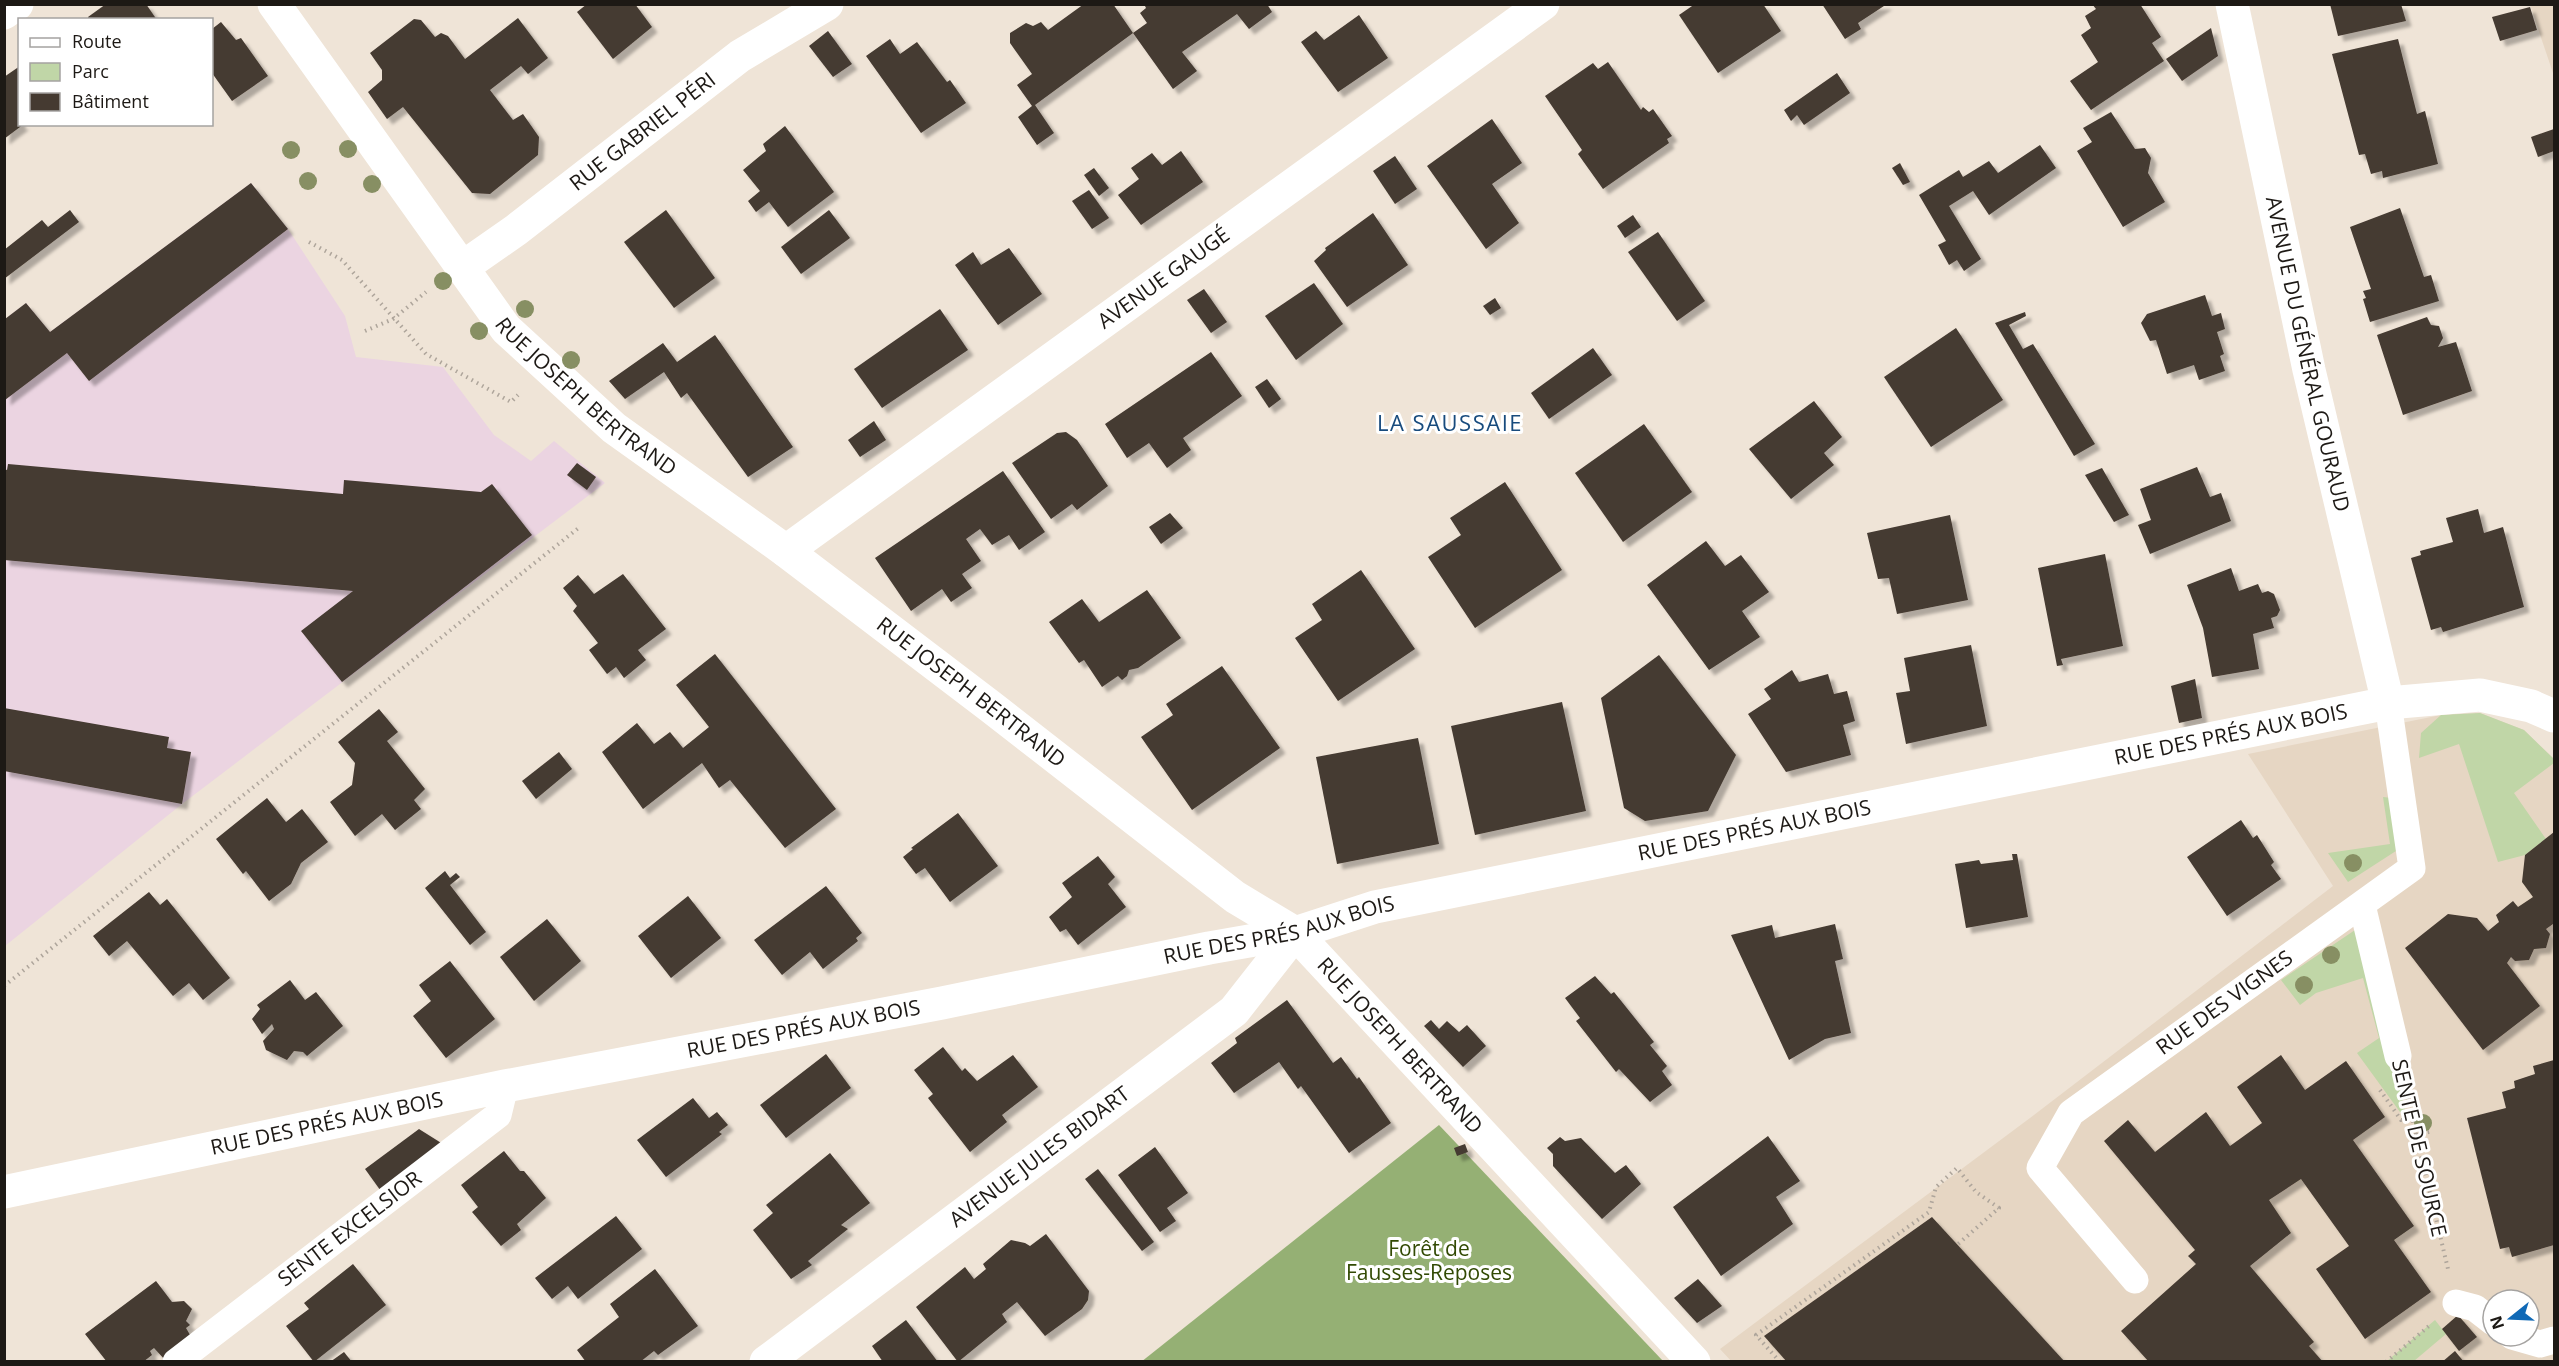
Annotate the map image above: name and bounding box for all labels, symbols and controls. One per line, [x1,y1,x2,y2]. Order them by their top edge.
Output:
legend [18,18,213,126]
text: Route [72,29,122,53]
text: Parc [72,59,109,83]
street label: RUE GABRIEL PÉRI [563,65,721,196]
text: Bâtiment [72,89,149,113]
street label: AVENUE DU GÉNÉRAL GOURAUD [2260,193,2357,514]
street label: AVENUE GAUGÉ [1091,220,1235,334]
street label: RUE JOSEPH BERTRAND [489,311,683,482]
district label: LA SAUSSAIE [1377,407,1523,437]
street label: RUE JOSEPH BERTRAND [871,610,1072,773]
street label: RUE DES PRÉS AUX BOIS [2112,697,2350,771]
street label: RUE DES PRÉS AUX BOIS [1635,792,1873,867]
street label: RUE DES PRÉS AUX BOIS [1161,888,1397,970]
street label: RUE DES VIGNES [2150,943,2298,1061]
street label: RUE JOSEPH BERTRAND [1312,951,1490,1139]
street label: RUE DES PRÉS AUX BOIS [684,992,922,1064]
street label: SENTE DE SOURCE [2386,1056,2454,1239]
street label: AVENUE JULES BIDART [943,1079,1135,1233]
street label: RUE DES PRÉS AUX BOIS [208,1084,446,1161]
street label: SENTE EXCELSIOR [272,1164,427,1292]
park label: Forêt de Fausses-Reposes [1346,1234,1512,1286]
north arrow [2481,1288,2541,1348]
text: N [2484,1313,2509,1332]

